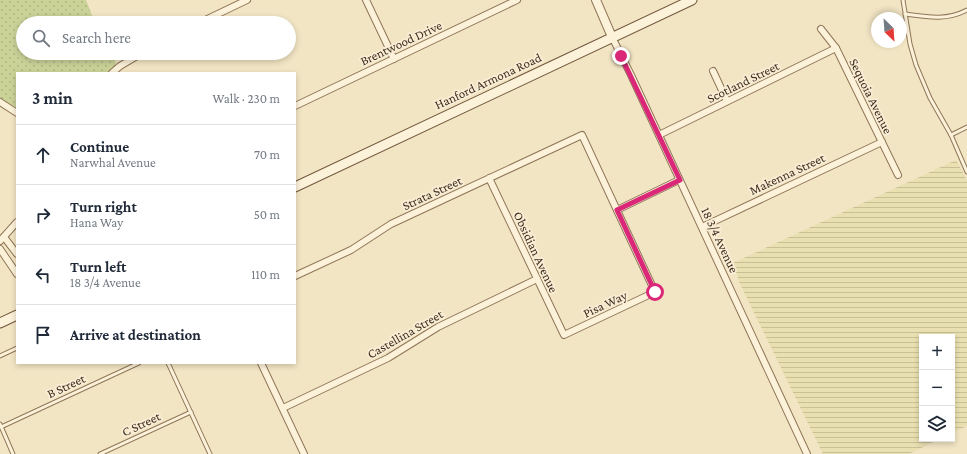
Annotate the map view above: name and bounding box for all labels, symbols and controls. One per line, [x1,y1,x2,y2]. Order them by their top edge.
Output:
north arrow [871,12,907,48]
search box [16,16,296,60]
street label: Brentwood Drive [358,17,444,68]
icon: search [30,27,52,49]
text: Search here [62,30,131,46]
route end [612,47,630,65]
street label: Hanford Armona Road [432,50,544,112]
street label: Sequoia Avenue [846,56,896,136]
street label: Scotland Street [705,58,782,106]
text: 3 min [32,89,73,108]
text: Walk · 230 m [212,91,280,106]
text: Continue [70,139,129,155]
icon: ahead [32,144,54,166]
text: 70 m [254,147,280,162]
street label: Makenna Street [747,150,828,198]
text: Narwhal Avenue [70,155,156,170]
street label: Strata Street [400,172,465,213]
text: Turn right [70,199,137,215]
icon: right [32,204,54,226]
street label: 18 3/4 Avenue [698,205,742,275]
text: 50 m [254,207,280,222]
street label: Obsidian Avenue [511,209,561,295]
text: Hana Way [70,215,123,230]
text: Turn left [70,259,126,275]
icon: left [32,264,54,286]
text: 110 m [251,267,280,282]
text: 18 3/4 Avenue [70,275,141,290]
route start [646,283,664,301]
street label: Pisa Way [581,287,630,321]
street label: Castellina Street [365,306,446,362]
icon: arrive [32,324,54,346]
text: Arrive at destination [70,327,201,343]
map controls [919,334,955,442]
button: + [919,334,955,370]
street label: B Street [45,370,88,401]
button: − [919,370,955,406]
button: layers [919,406,955,442]
street label: C Street [119,408,163,439]

